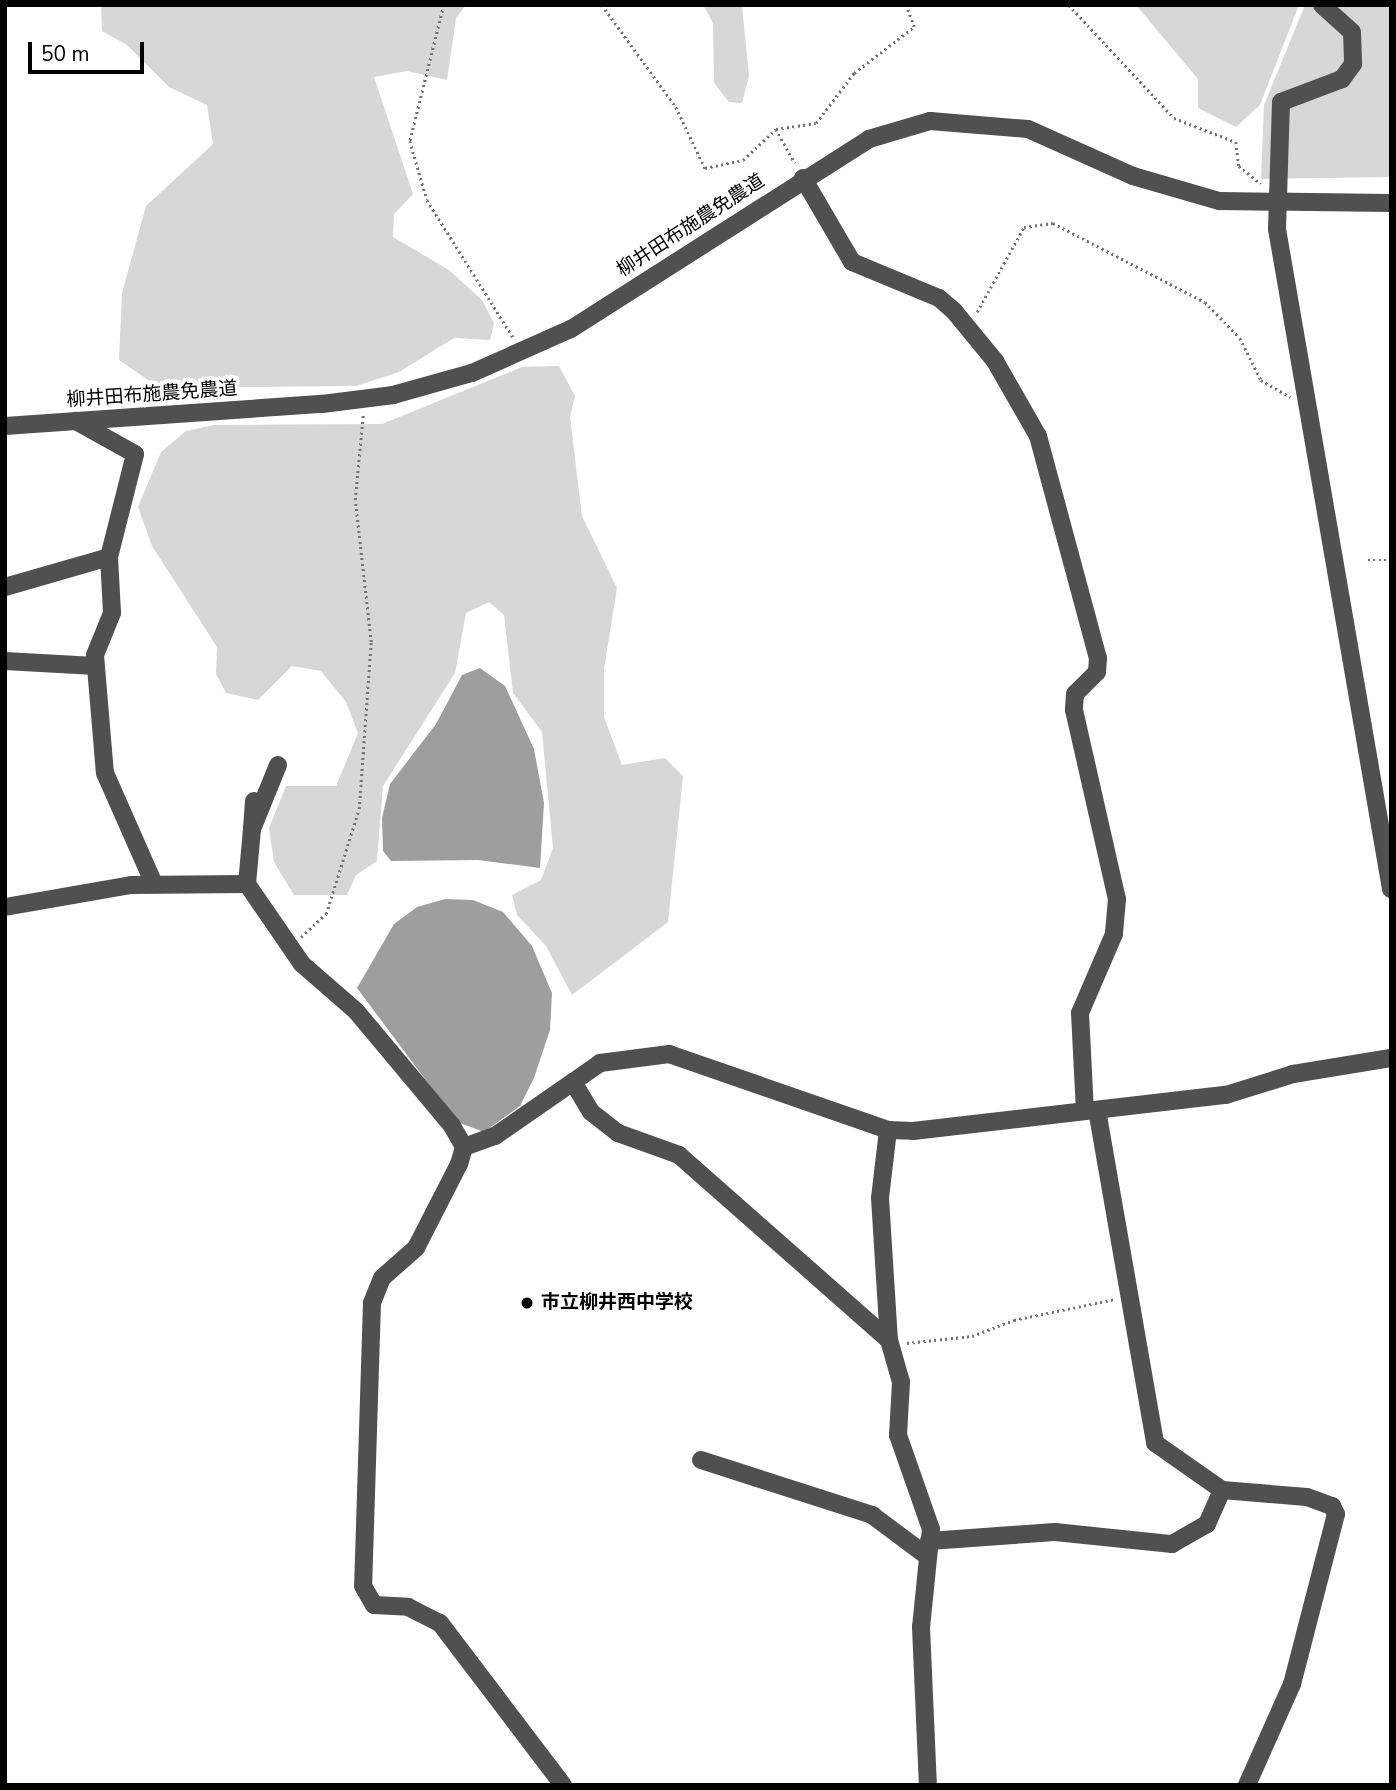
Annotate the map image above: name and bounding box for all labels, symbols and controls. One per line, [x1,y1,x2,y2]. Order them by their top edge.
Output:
scale bar [32,28,147,72]
text: 50 m [41,40,90,68]
street label: 柳井田布施農免農道 [613,170,769,282]
street label: 柳井田布施農免農道 [66,378,238,412]
place label: 市立柳井西中学校 [541,1292,693,1314]
marker: 市立柳井西中学校 [519,1295,535,1311]

